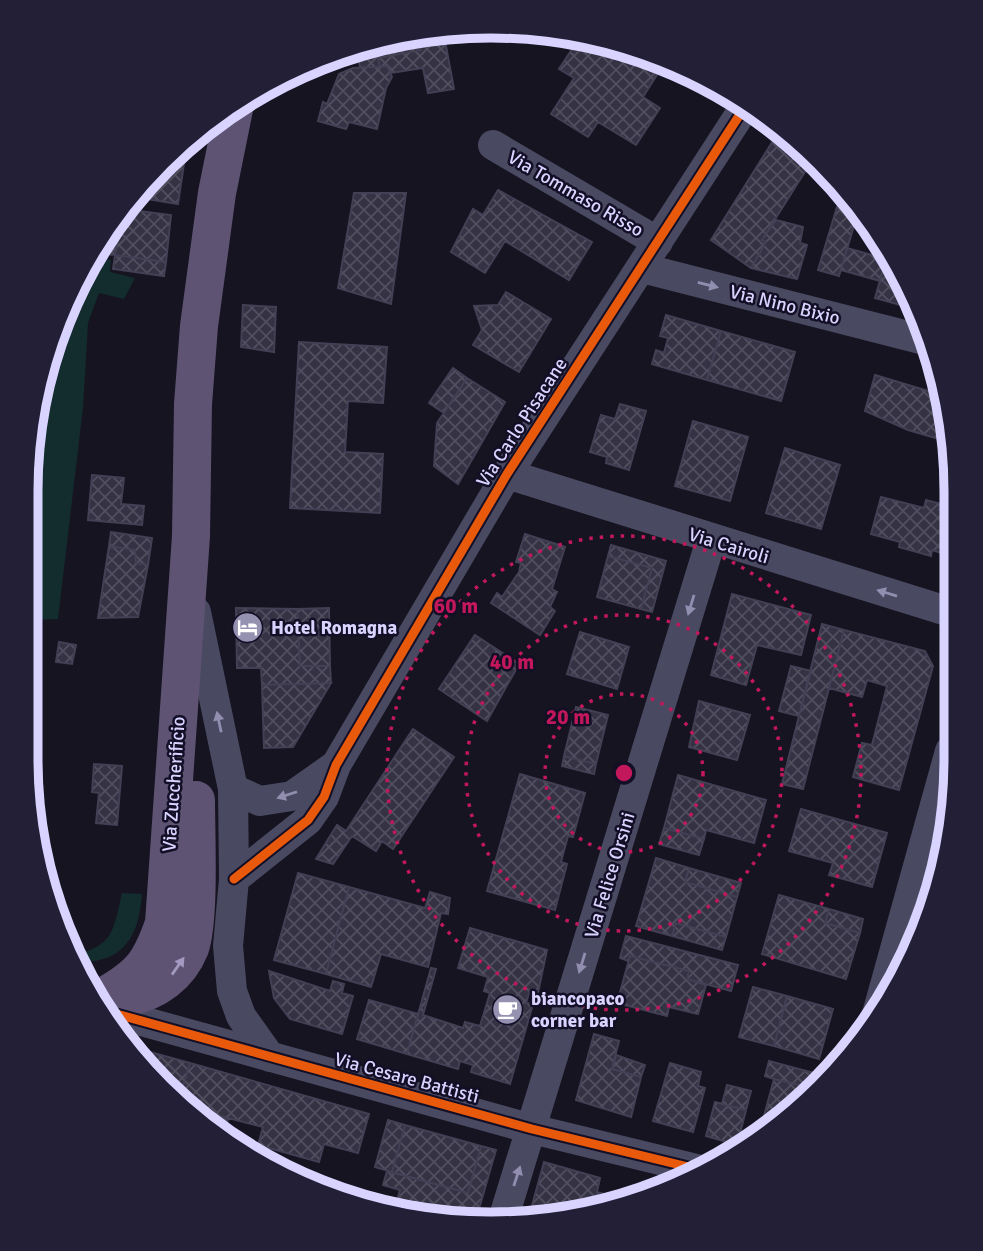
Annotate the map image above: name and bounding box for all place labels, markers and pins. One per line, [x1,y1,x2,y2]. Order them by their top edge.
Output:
hotel icon: Hotel Romagna [231,610,265,644]
place label: Hotel Romagna [271,616,397,640]
centre of rings [612,761,636,785]
place label: biancopaco corner bar [531,987,625,1033]
cafe icon: biancopaco corner bar [491,992,525,1026]

